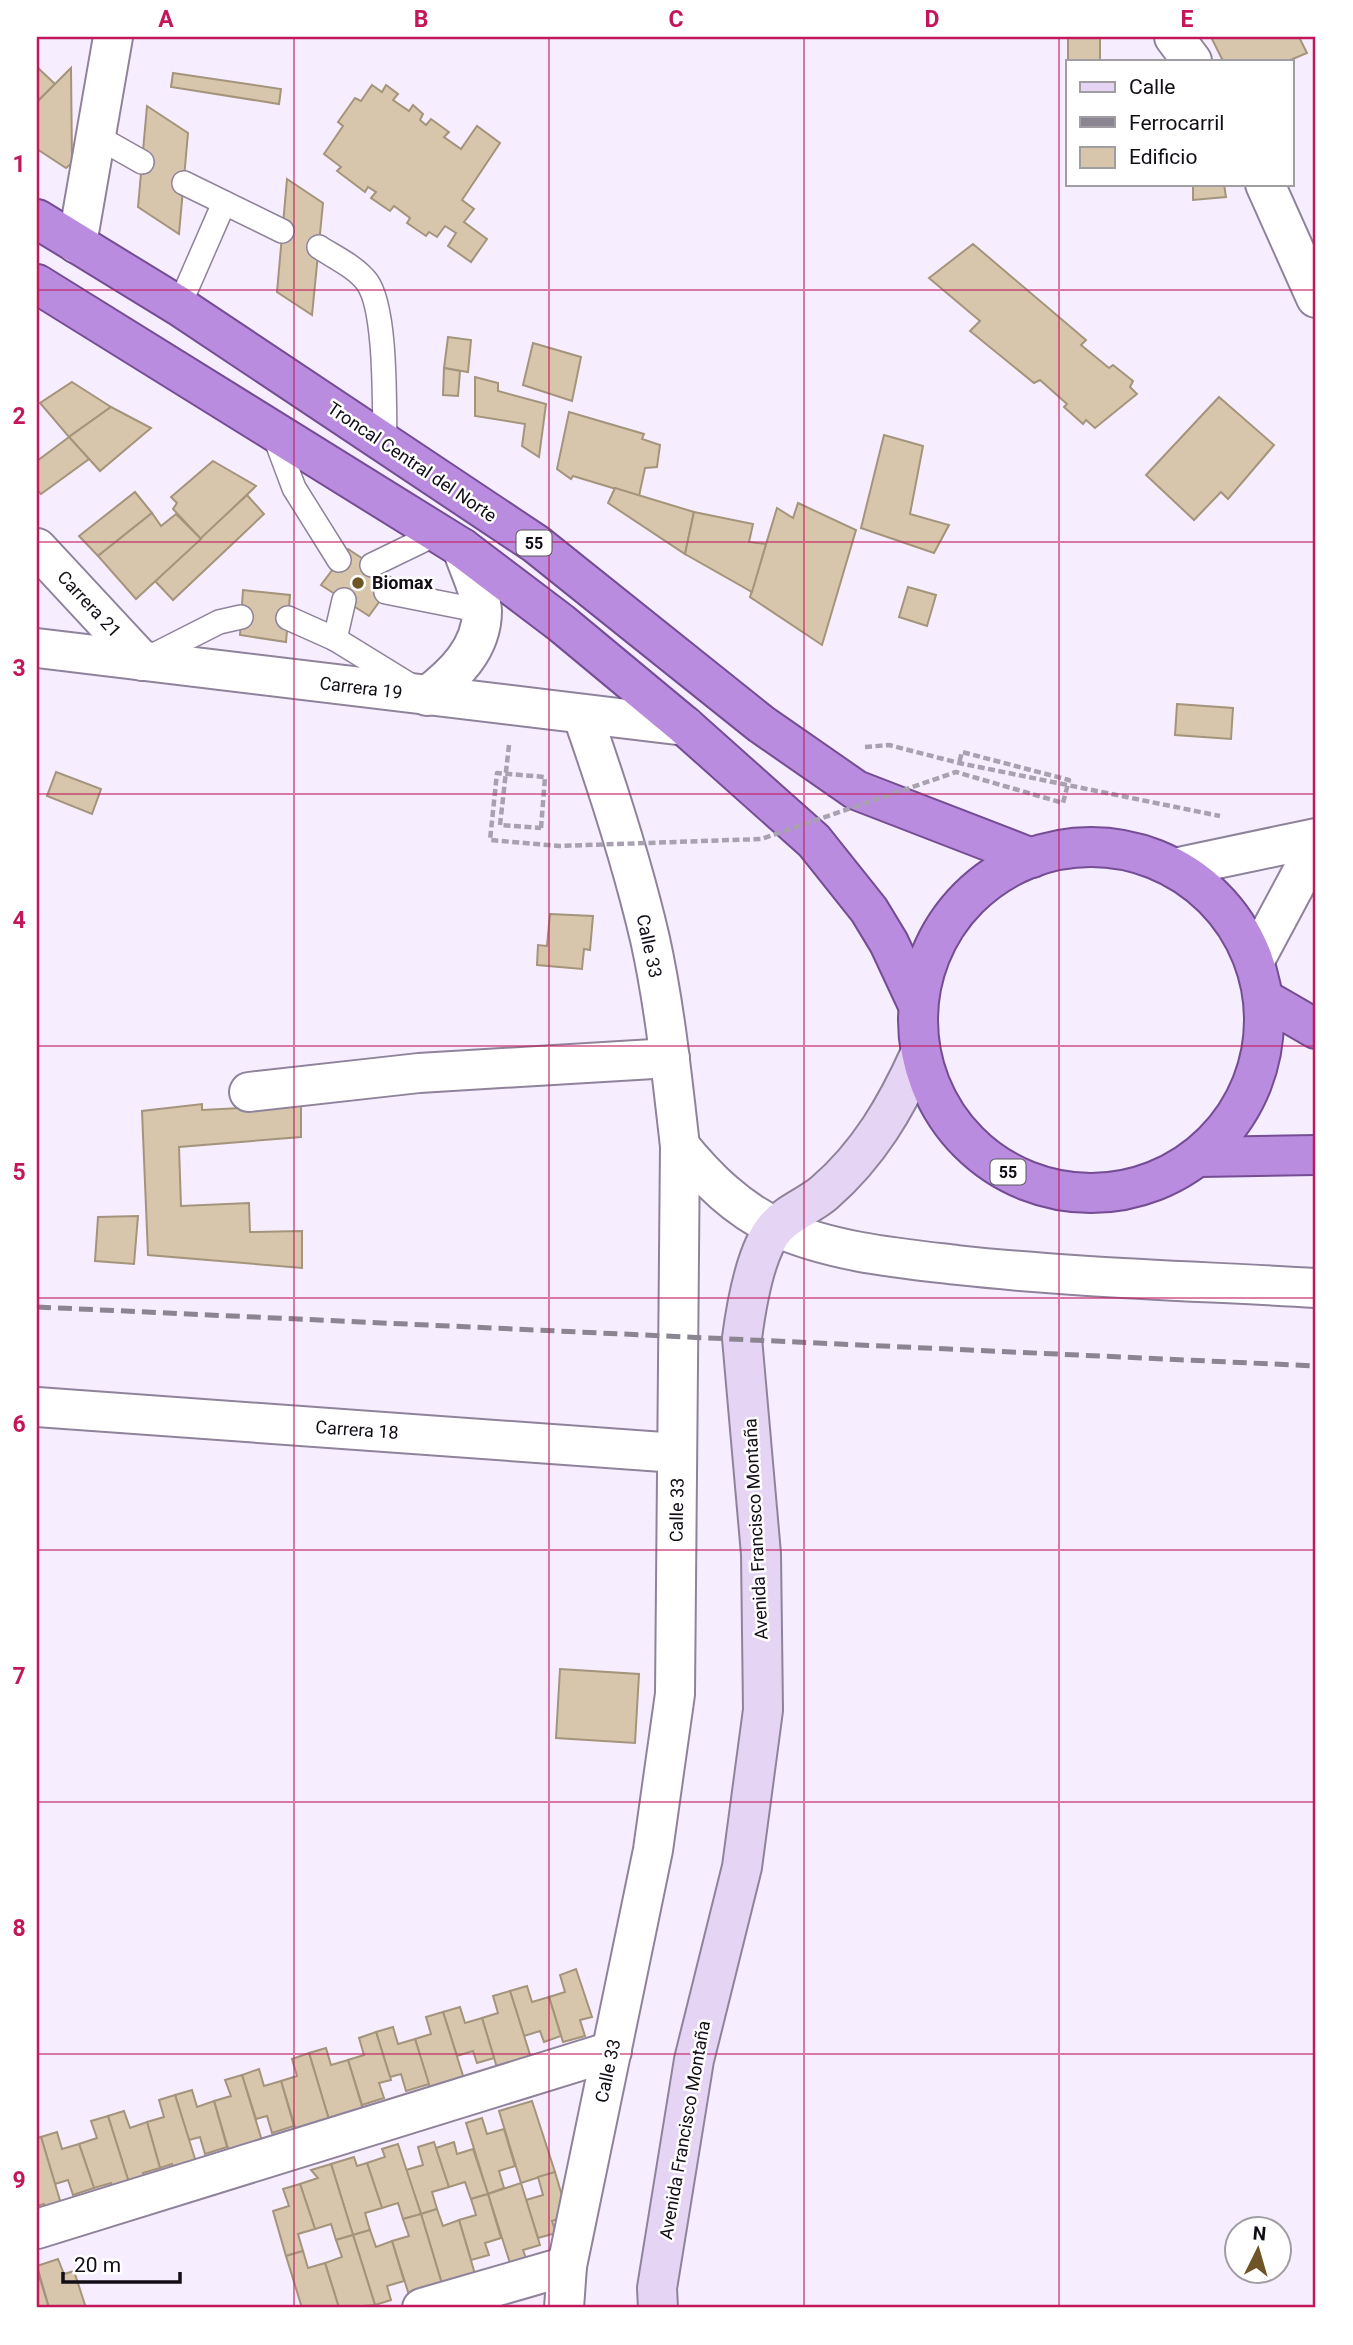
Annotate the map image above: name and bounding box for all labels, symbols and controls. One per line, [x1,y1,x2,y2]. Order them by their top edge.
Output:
text: A [158,6,174,33]
text: B [414,6,428,33]
text: C [668,6,684,33]
text: D [925,6,939,33]
text: E [1181,6,1194,33]
legend [1066,60,1294,186]
text: Calle [1129,75,1175,99]
text: Ferrocarril [1129,111,1224,135]
text: Edificio [1129,145,1197,169]
text: 1 [12,151,26,178]
street label: Troncal Central del Norte [324,397,501,526]
text: 2 [12,403,26,430]
road number: 55 [516,530,552,556]
street label: Carrera 21 [53,566,125,641]
place label: Biomax [372,572,434,593]
marker: Biomax [350,575,366,591]
text: 3 [12,655,26,682]
street label: Carrera 19 [318,672,404,703]
text: 4 [12,907,26,934]
street label: Calle 33 [633,912,666,980]
text: 5 [12,1159,26,1186]
road number: 55 [990,1160,1026,1184]
text: 6 [12,1411,26,1438]
street label: Carrera 18 [315,1416,399,1443]
street label: Avenida Francisco Montaña [739,1418,772,1640]
street label: Calle 33 [665,1478,688,1542]
text: 7 [12,1663,26,1690]
text: 8 [12,1915,26,1942]
street label: Avenida Francisco Montaña [655,2019,714,2241]
street label: Calle 33 [591,2037,624,2105]
text: 9 [12,2167,26,2194]
north arrow [1224,2216,1294,2286]
text: N [1252,2222,1267,2246]
scale bar [63,2240,180,2284]
text: 20 m [74,2253,121,2277]

